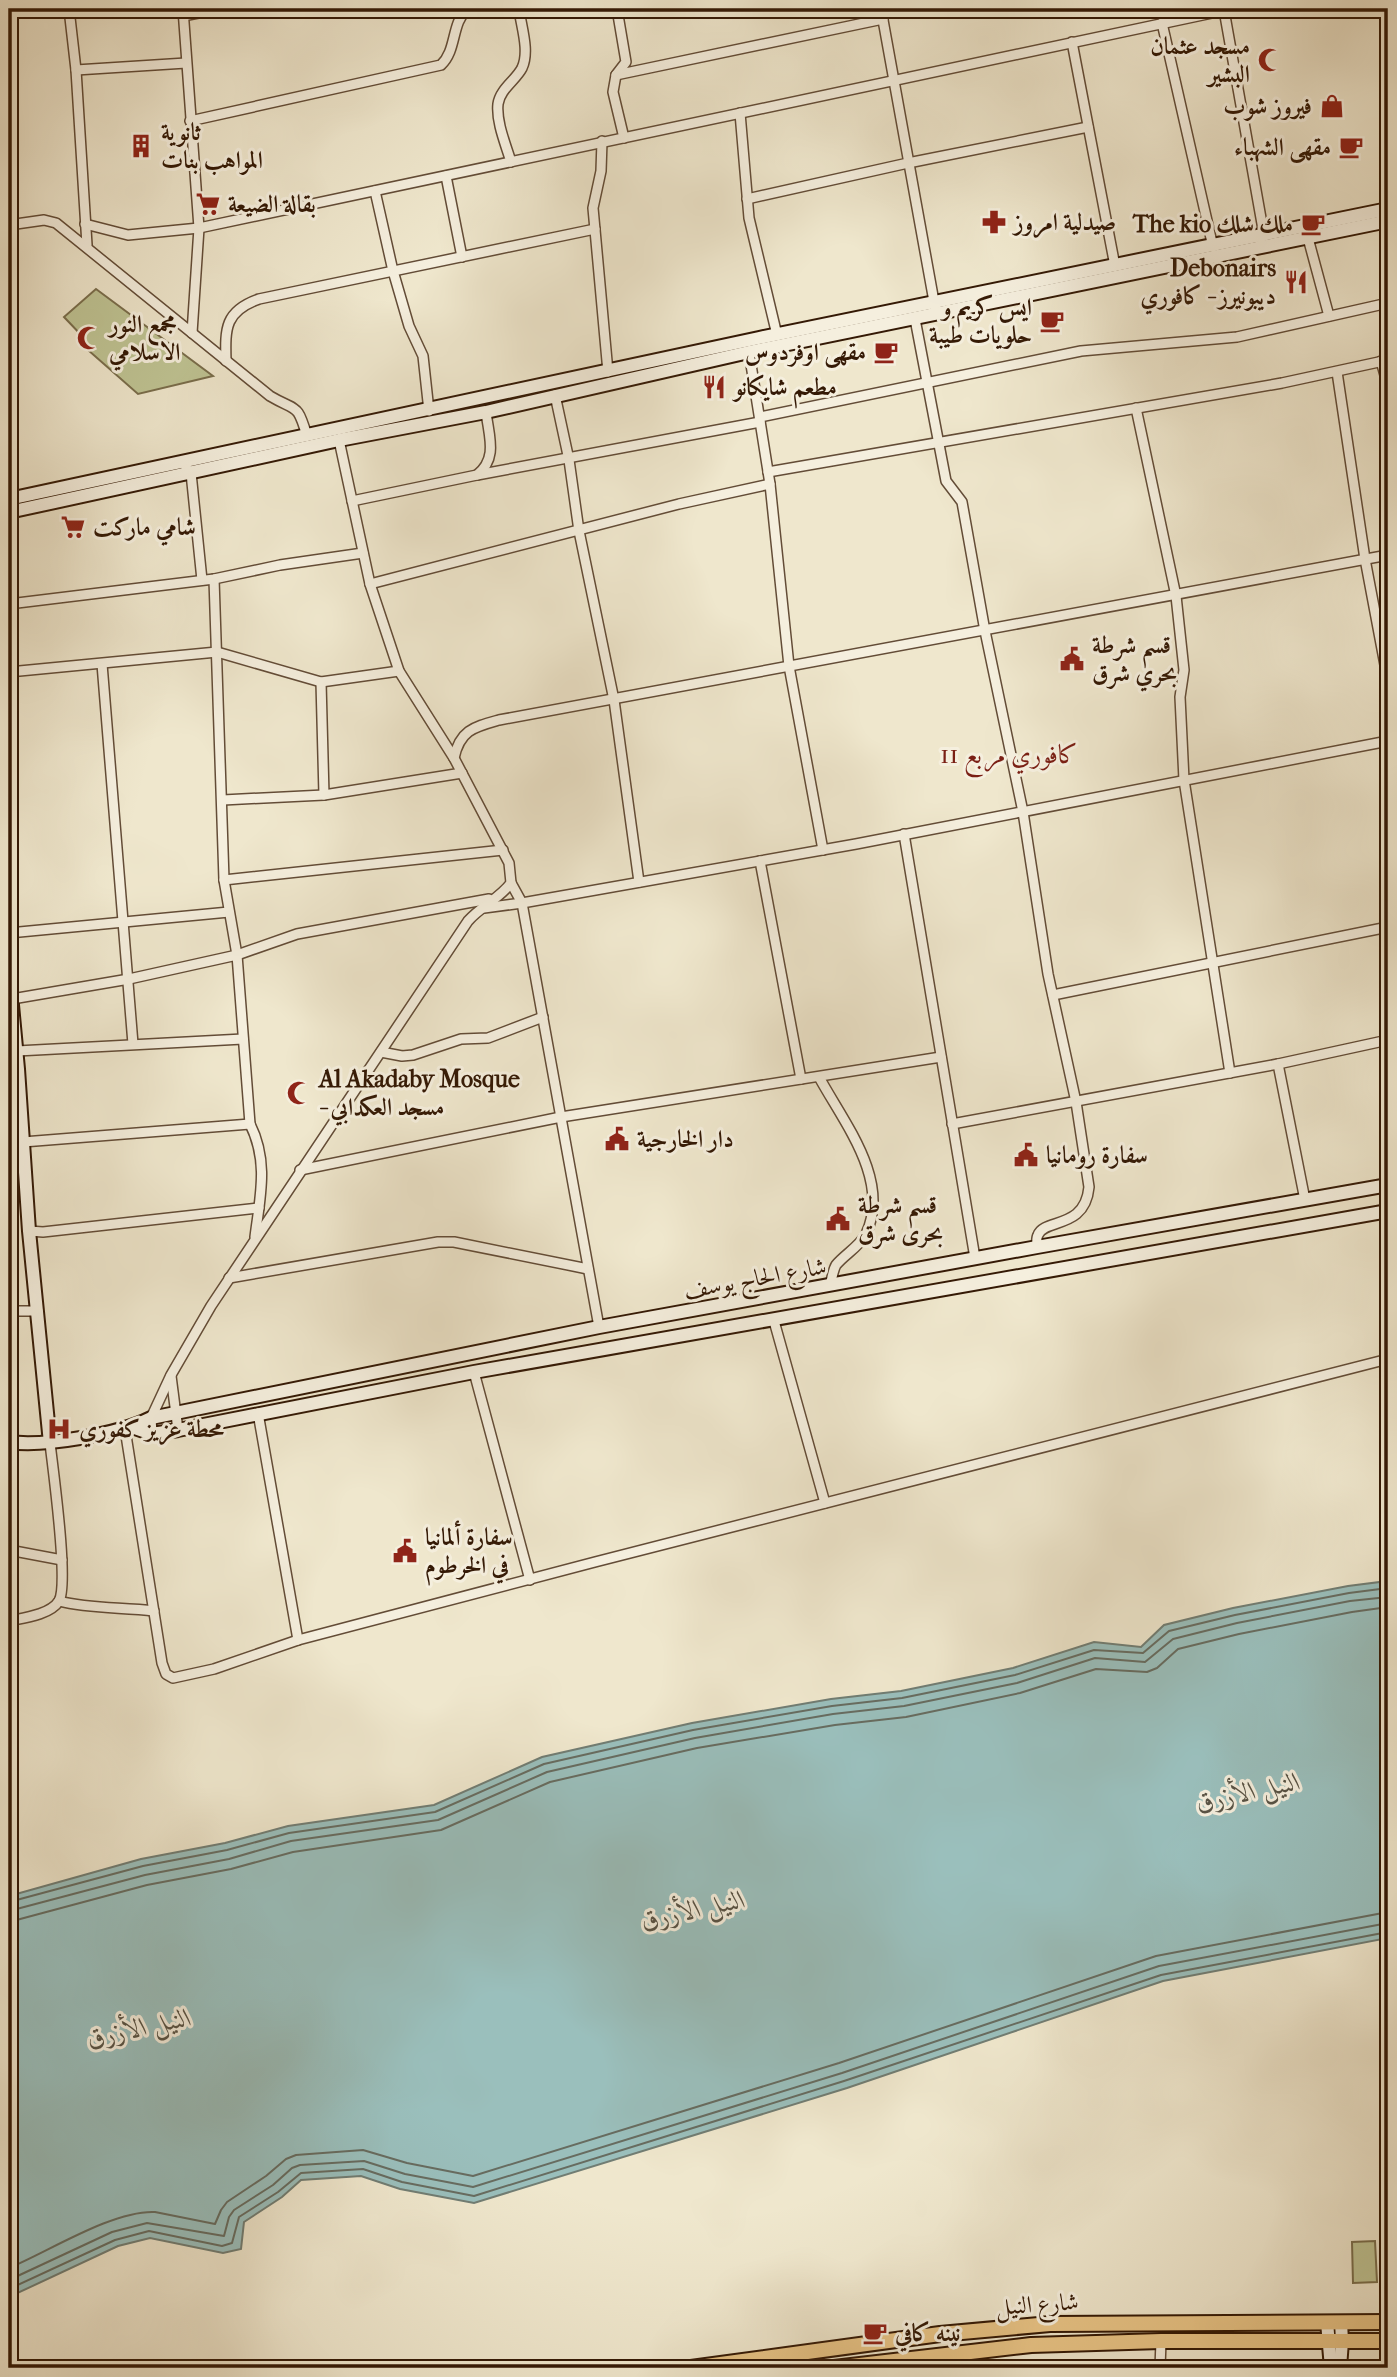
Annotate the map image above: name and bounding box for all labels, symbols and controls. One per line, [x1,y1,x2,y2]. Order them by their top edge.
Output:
place label: مسجد عثمان البشير [1150,32,1250,88]
mosque icon: مسجد عثمان البشير [1256,46,1284,74]
place label: فيروز شوب [1223,92,1312,121]
shop icon: فيروز شوب [1318,92,1346,120]
place label: ثانوية المواهب بنات [161,118,263,176]
building icon: ثانوية المواهب بنات [127,132,155,160]
place label: مقهى الشهباء [1234,133,1331,163]
cafe icon: مقهى الشهباء [1337,133,1365,161]
supermarket icon: بقالة الضيعة [194,190,222,218]
place label: بقالة الضيعة [228,190,316,218]
pharmacy icon: صيدلية امروز [980,208,1008,236]
place label: صيدلية امروز [1011,208,1116,239]
place label: The kio ملك شلك [1132,210,1293,238]
cafe icon: The kio ملك شلك [1299,210,1327,238]
place label: Debonairs ديبونيرز - كافوري [1140,254,1276,315]
restaurant icon: Debonairs ديبونيرز - كافوري [1282,268,1310,296]
place label: ايس كريم و حلويات طيبة [929,293,1032,350]
cafe icon: ايس كريم و حلويات طيبة [1038,307,1066,335]
place label: مجمع النور الاسلامي [106,310,181,371]
mosque icon: مجمع النور الاسلامي [75,324,103,352]
place label: مقهى اوفردوس [745,338,866,368]
cafe icon: مقهى اوفردوس [872,338,900,366]
restaurant icon: مطعم شايكانو [700,373,728,401]
place label: مطعم شايكانو [731,373,837,409]
supermarket icon: شامي ماركت [59,513,87,541]
place label: شامي ماركت [93,513,196,546]
place label: قسم شرطة بحري شرق [1092,631,1177,692]
public building icon: قسم شرطة بحري شرق [1058,645,1086,673]
district label: كافوري مربع 11 [940,739,1078,778]
place label: Al Akadaby Mosque - مسجد العكدابي [317,1065,520,1126]
mosque icon: Al Akadaby Mosque - مسجد العكدابي [285,1079,313,1107]
public building icon: دار الخارجية [603,1125,631,1153]
place label: دار الخارجية [637,1125,734,1153]
public building icon: سفارة رومانيا [1012,1141,1040,1169]
place label: سفارة رومانيا [1046,1141,1148,1170]
place label: قسم شرطة بحرى شرق [858,1191,943,1249]
public building icon: قسم شرطة بحرى شرق [824,1205,852,1233]
street label: شارع الحاج يوسف [682,1252,830,1311]
hospital icon: محطة عزيز كفوري [45,1415,73,1443]
place label: محطة عزيز كفوري [79,1415,224,1448]
place label: سفارة ألمانيا في الخرطوم [425,1520,513,1586]
public building icon: سفارة ألمانيا في الخرطوم [391,1537,419,1565]
water label: النيل الأزرق [1192,1762,1304,1820]
water label: النيل الأزرق [637,1880,749,1938]
water label: النيل الأزرق [83,1998,195,2056]
street label: شارع النيل [994,2287,1080,2327]
cafe icon: نينه كافي [861,2319,889,2347]
place label: نينه كافي [894,2319,961,2352]

